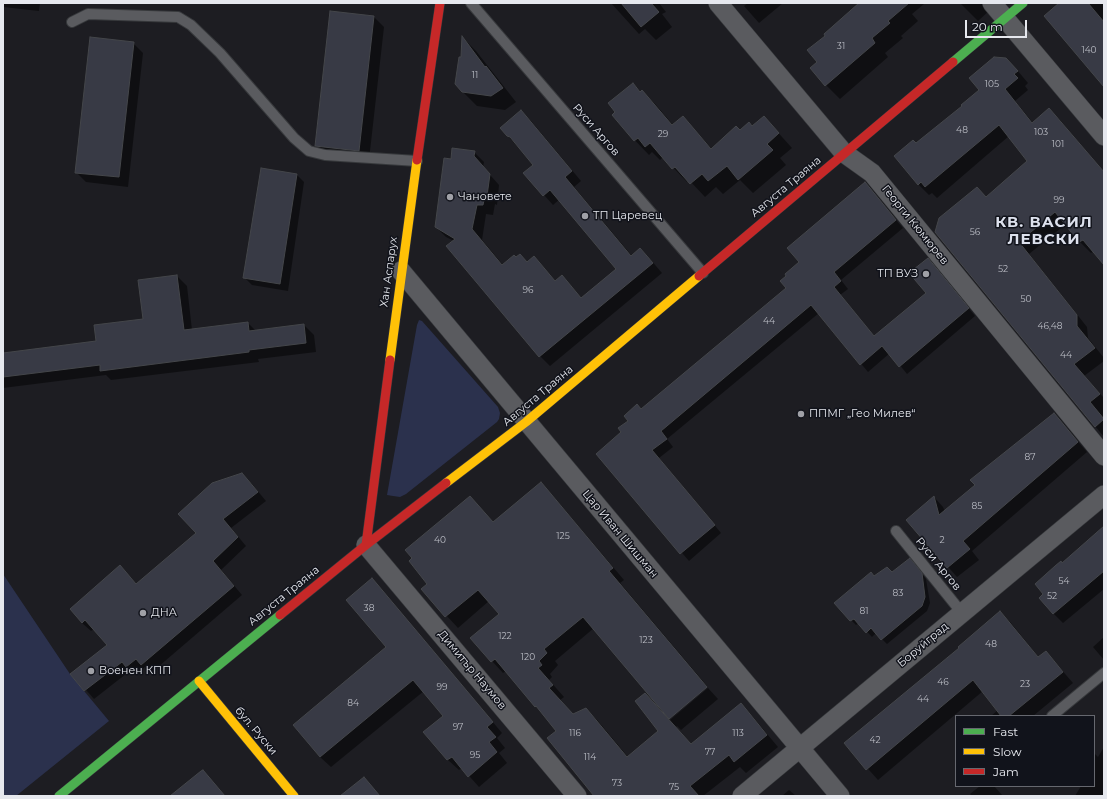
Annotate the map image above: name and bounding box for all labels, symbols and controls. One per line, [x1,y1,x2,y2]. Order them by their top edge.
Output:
scale bar [967,12,1029,38]
text: 20 m [972,19,1003,34]
house number: 31 [837,41,845,51]
house number: 140 [1081,45,1097,55]
house number: 11 [472,70,478,80]
house number: 105 [985,79,999,89]
street label: Руси Аргов [570,101,622,159]
house number: 48 [956,125,968,135]
house number: 103 [1034,127,1048,137]
house number: 29 [658,129,668,139]
house number: 101 [1052,139,1064,149]
street label: Августа Траяна [748,154,824,220]
street label: Георги Кюмюрев [879,183,951,267]
place label: Чановете [458,190,512,204]
marker: Чановете [445,192,455,202]
house number: 99 [1054,195,1064,205]
place label: ТП Царевец [593,209,662,223]
marker: ТП Царевец [580,211,590,221]
district label: КВ. ВАСИЛ ЛЕВСКИ [995,214,1093,249]
house number: 56 [970,227,980,237]
street label: Хан Аспарух [378,236,400,308]
house number: 52 [998,264,1008,274]
place label: ТП ВУЗ [877,267,918,281]
marker: ТП ВУЗ [921,269,931,279]
house number: 96 [523,285,533,295]
house number: 50 [1020,294,1032,304]
house number: 44 [763,316,775,326]
house number: 46,48 [1037,321,1063,331]
house number: 44 [1060,350,1072,360]
street label: Августа Траяна [500,363,576,429]
place label: ППМГ „Гео Милев“ [809,407,916,421]
marker: ППМГ „Гео Милев“ [796,409,806,419]
house number: 87 [1024,452,1036,462]
street label: Цар Иван Шишман [579,487,661,581]
house number: 85 [972,501,982,511]
house number: 125 [556,531,570,541]
house number: 40 [434,535,446,545]
street label: Руси Аргов [913,535,963,593]
house number: 2 [939,535,945,545]
street label: Августа Траяна [246,563,322,629]
house number: 54 [1058,576,1070,586]
house number: 83 [893,588,903,598]
house number: 52 [1047,591,1057,601]
house number: 38 [364,603,374,613]
place label: ДНА [151,606,177,620]
house number: 81 [860,606,868,616]
marker: ДНА [138,608,148,618]
street label: Боруйград [895,620,951,670]
street label: Димитър Наумов [435,628,509,712]
house number: 122 [498,631,512,641]
house number: 123 [639,635,653,645]
house number: 48 [985,639,997,649]
house number: 120 [521,652,535,662]
place label: Военен КПП [99,664,171,678]
marker: Военен КПП [86,666,96,676]
house number: 46 [937,677,949,687]
house number: 23 [1020,679,1030,689]
house number: 99 [437,682,447,692]
house number: 44 [917,694,929,704]
house number: 84 [347,698,359,708]
street label: бул. Руски [232,704,280,758]
legend [955,715,1095,787]
house number: 97 [453,722,463,732]
text: Fast [993,724,1018,739]
house number: 116 [569,728,581,738]
house number: 113 [732,728,744,738]
house number: 42 [869,735,881,745]
text: Slow [993,744,1022,759]
house number: 77 [705,747,715,757]
house number: 95 [470,750,480,760]
house number: 114 [584,752,596,762]
text: Jam [993,764,1019,779]
house number: 73 [612,778,622,788]
house number: 75 [669,782,679,792]

